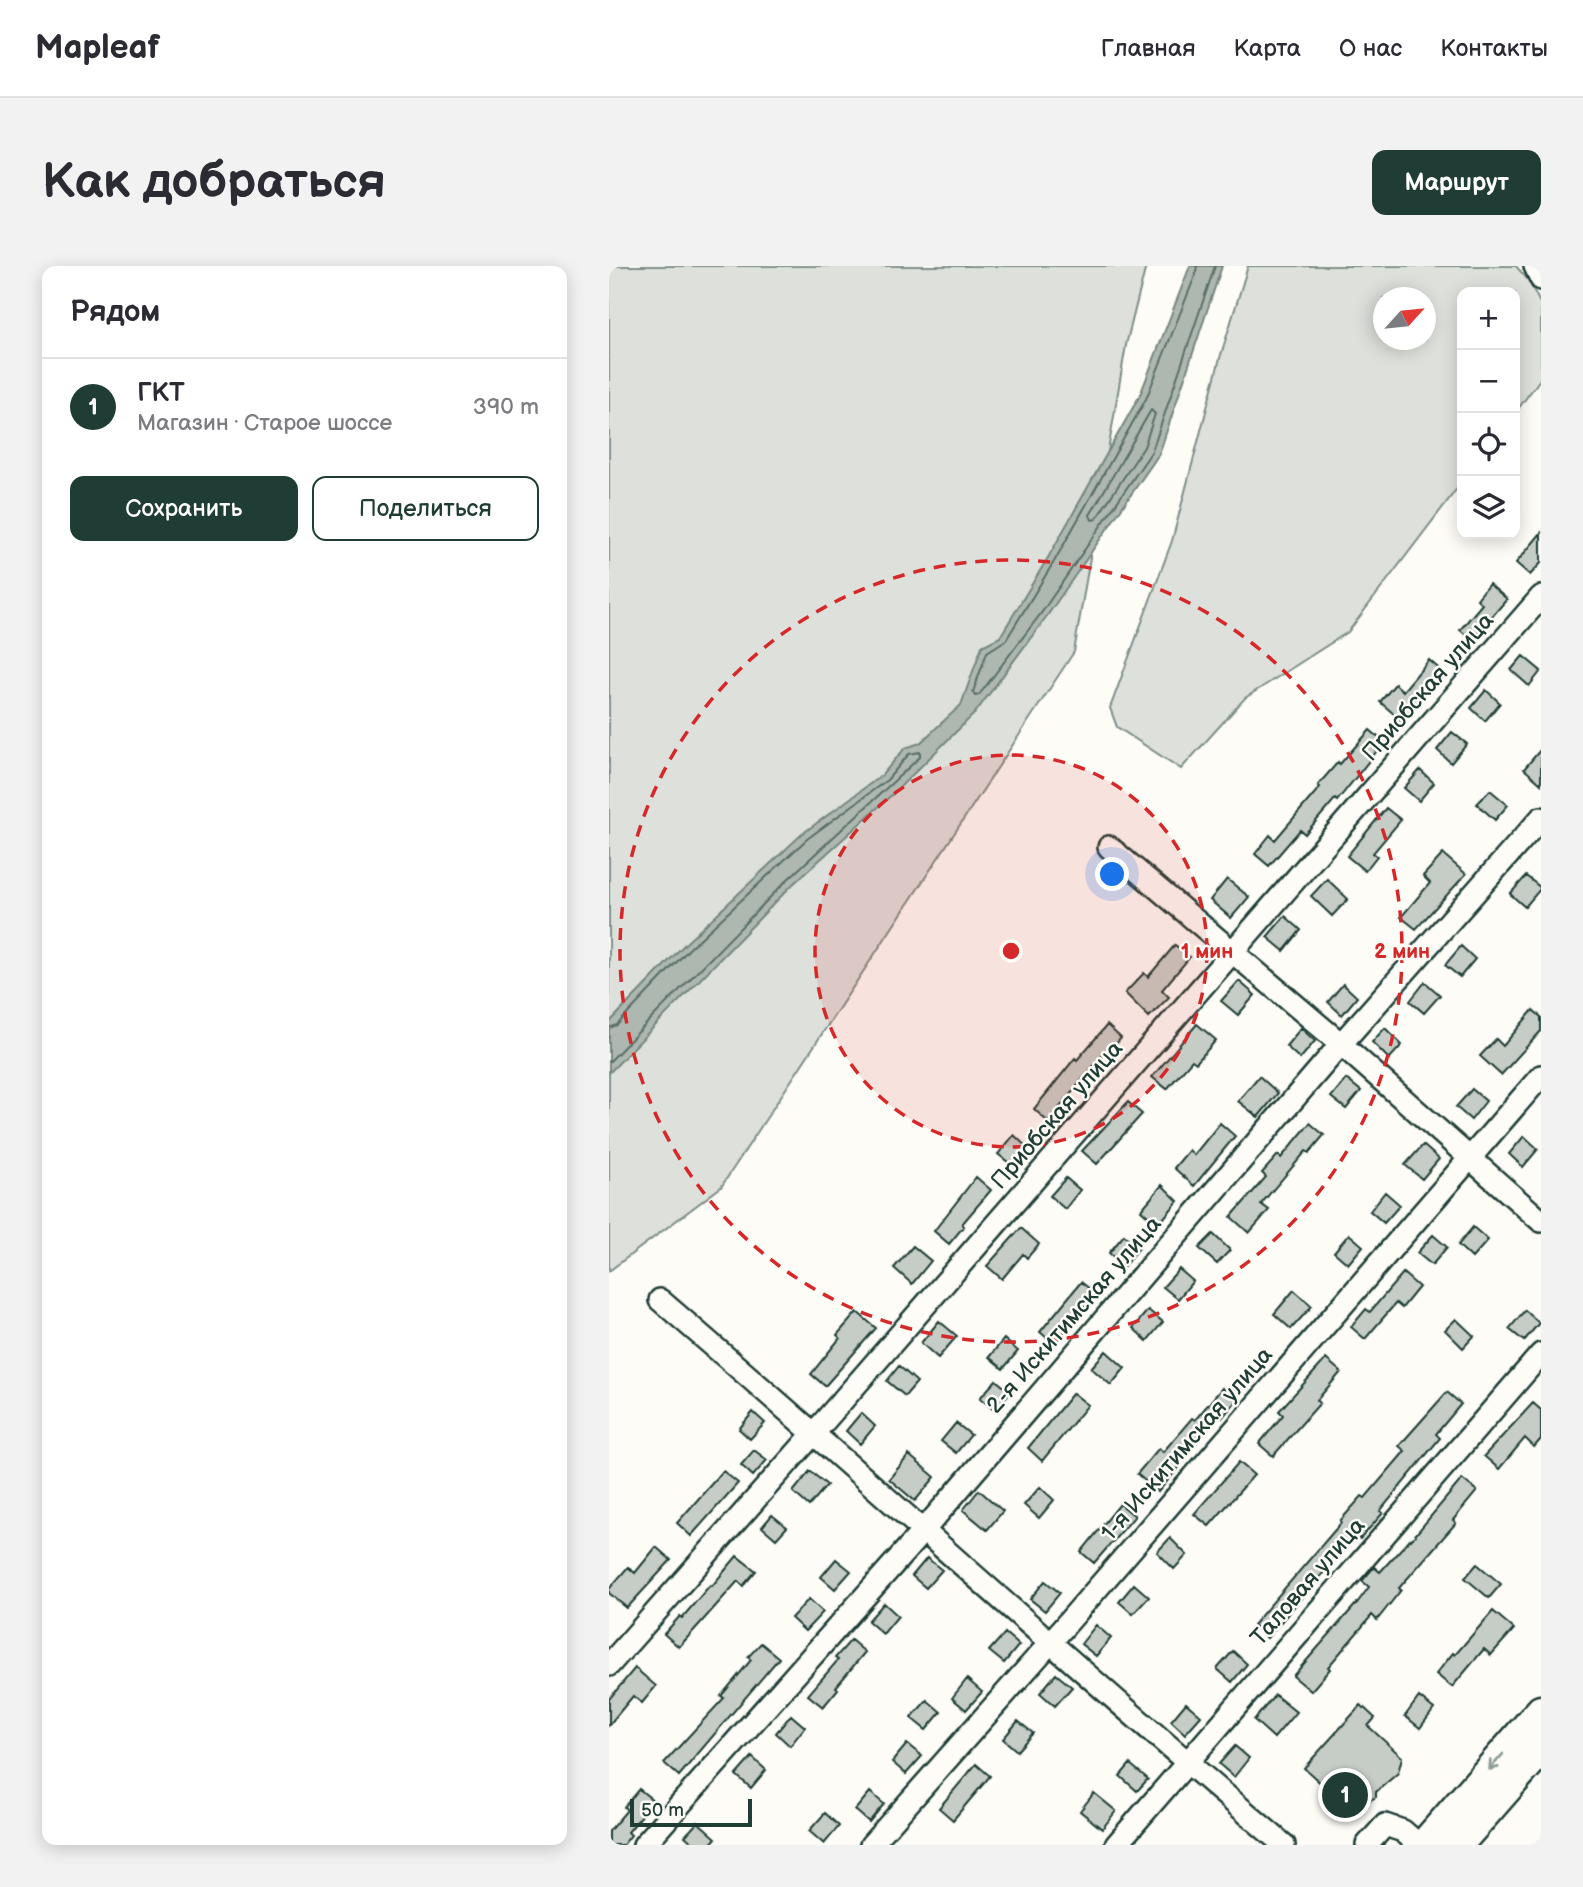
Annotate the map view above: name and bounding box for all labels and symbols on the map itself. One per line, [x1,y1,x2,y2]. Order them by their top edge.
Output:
north arrow [1373,287,1436,350]
street label: Приобская улица [1356,607,1500,767]
your location [1095,857,1129,891]
centre of rings [999,939,1023,963]
text: 1 мин [1181,939,1233,964]
text: 2 мин [1374,939,1430,964]
street label: Приобская улица [985,1035,1129,1195]
street label: 2-я Искитимская улица [981,1210,1168,1419]
street label: 1-я Искитимская улица [1095,1341,1279,1547]
street label: Таловая улица [1245,1512,1371,1652]
one-way arrow [1488,1753,1504,1771]
pin: 1 [1322,1769,1368,1821]
scale bar [630,1796,753,1828]

